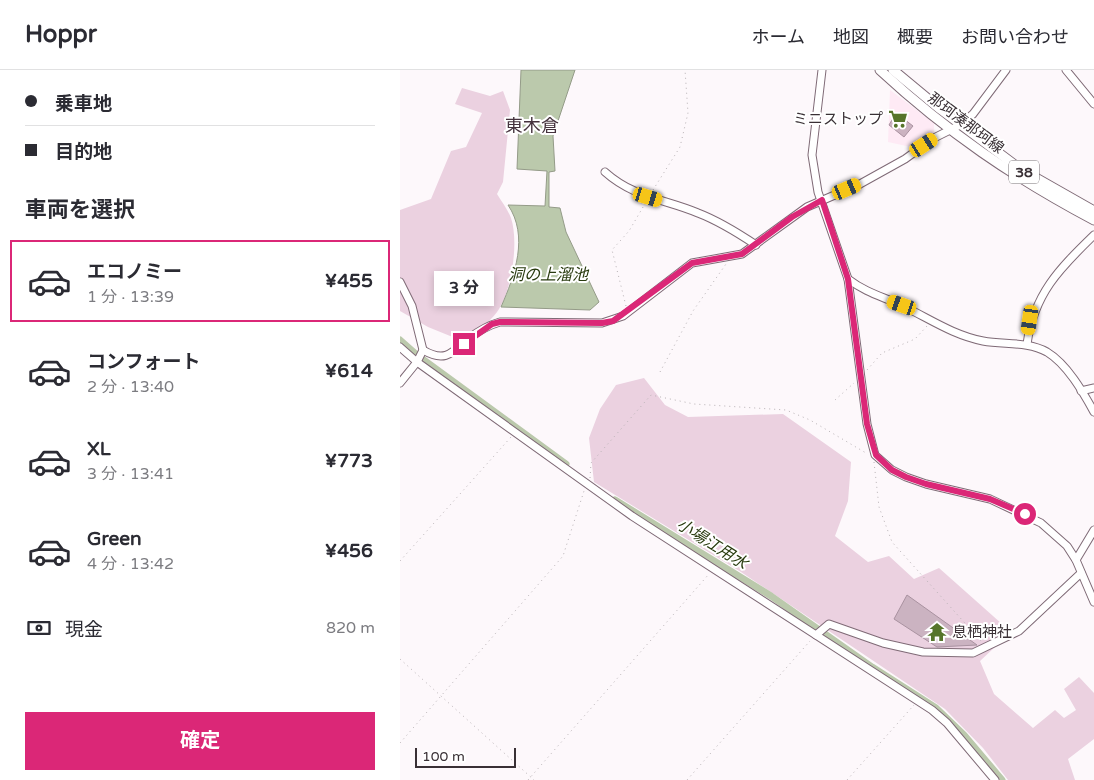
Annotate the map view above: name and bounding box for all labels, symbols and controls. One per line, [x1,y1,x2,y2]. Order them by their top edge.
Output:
text: Hoppr [25,20,97,49]
text: ホーム [752,26,805,48]
text: 地図 [833,26,869,48]
text: 概要 [897,26,933,48]
text: お問い合わせ [961,26,1069,48]
street label: 那珂湊那珂線 [925,89,1007,157]
text: 乗車地 [55,93,112,115]
supermarket icon: ミニストップ [887,108,909,130]
place label: ミニストップ [793,110,883,128]
district label: 東木倉 [505,115,559,137]
car [907,131,940,159]
text: 目的地 [55,141,112,163]
road number: 38 [1009,160,1039,184]
car [830,176,863,202]
car [631,185,664,209]
text: 車両を選択 [25,197,135,223]
icon: car [27,259,72,304]
text: エコノミー [87,261,182,283]
water label: 洞の上溜池 [508,265,590,285]
text: ¥455 [325,270,373,292]
callout: 3 分 [434,272,494,306]
text: 3 分 [449,278,479,298]
text: 1 分 · 13:39 [87,287,174,307]
car [885,293,918,317]
car [1020,304,1039,336]
route end [453,333,475,355]
icon: car [27,349,72,394]
text: コンフォート [87,351,200,373]
text: ¥614 [325,360,373,382]
text: 2 分 · 13:40 [87,377,174,397]
text: XL [87,438,111,460]
icon: car [27,439,72,484]
text: ¥773 [325,450,373,472]
text: 3 分 · 13:41 [87,464,174,484]
route start [1014,503,1036,525]
water label: 小場江用水 [673,514,753,575]
text: Green [87,528,141,550]
icon: car [27,529,72,574]
text: ¥456 [325,540,373,562]
text: 4 分 · 13:42 [87,554,174,574]
icon: cash [25,614,53,642]
text: 820 m [326,618,375,638]
text: 現金 [65,619,103,641]
temple icon: 息栖神社 [926,621,948,643]
place label: 息栖神社 [952,623,1012,641]
button: 確定 [25,712,375,770]
scale bar [415,745,516,768]
text: 100 m [422,748,465,765]

